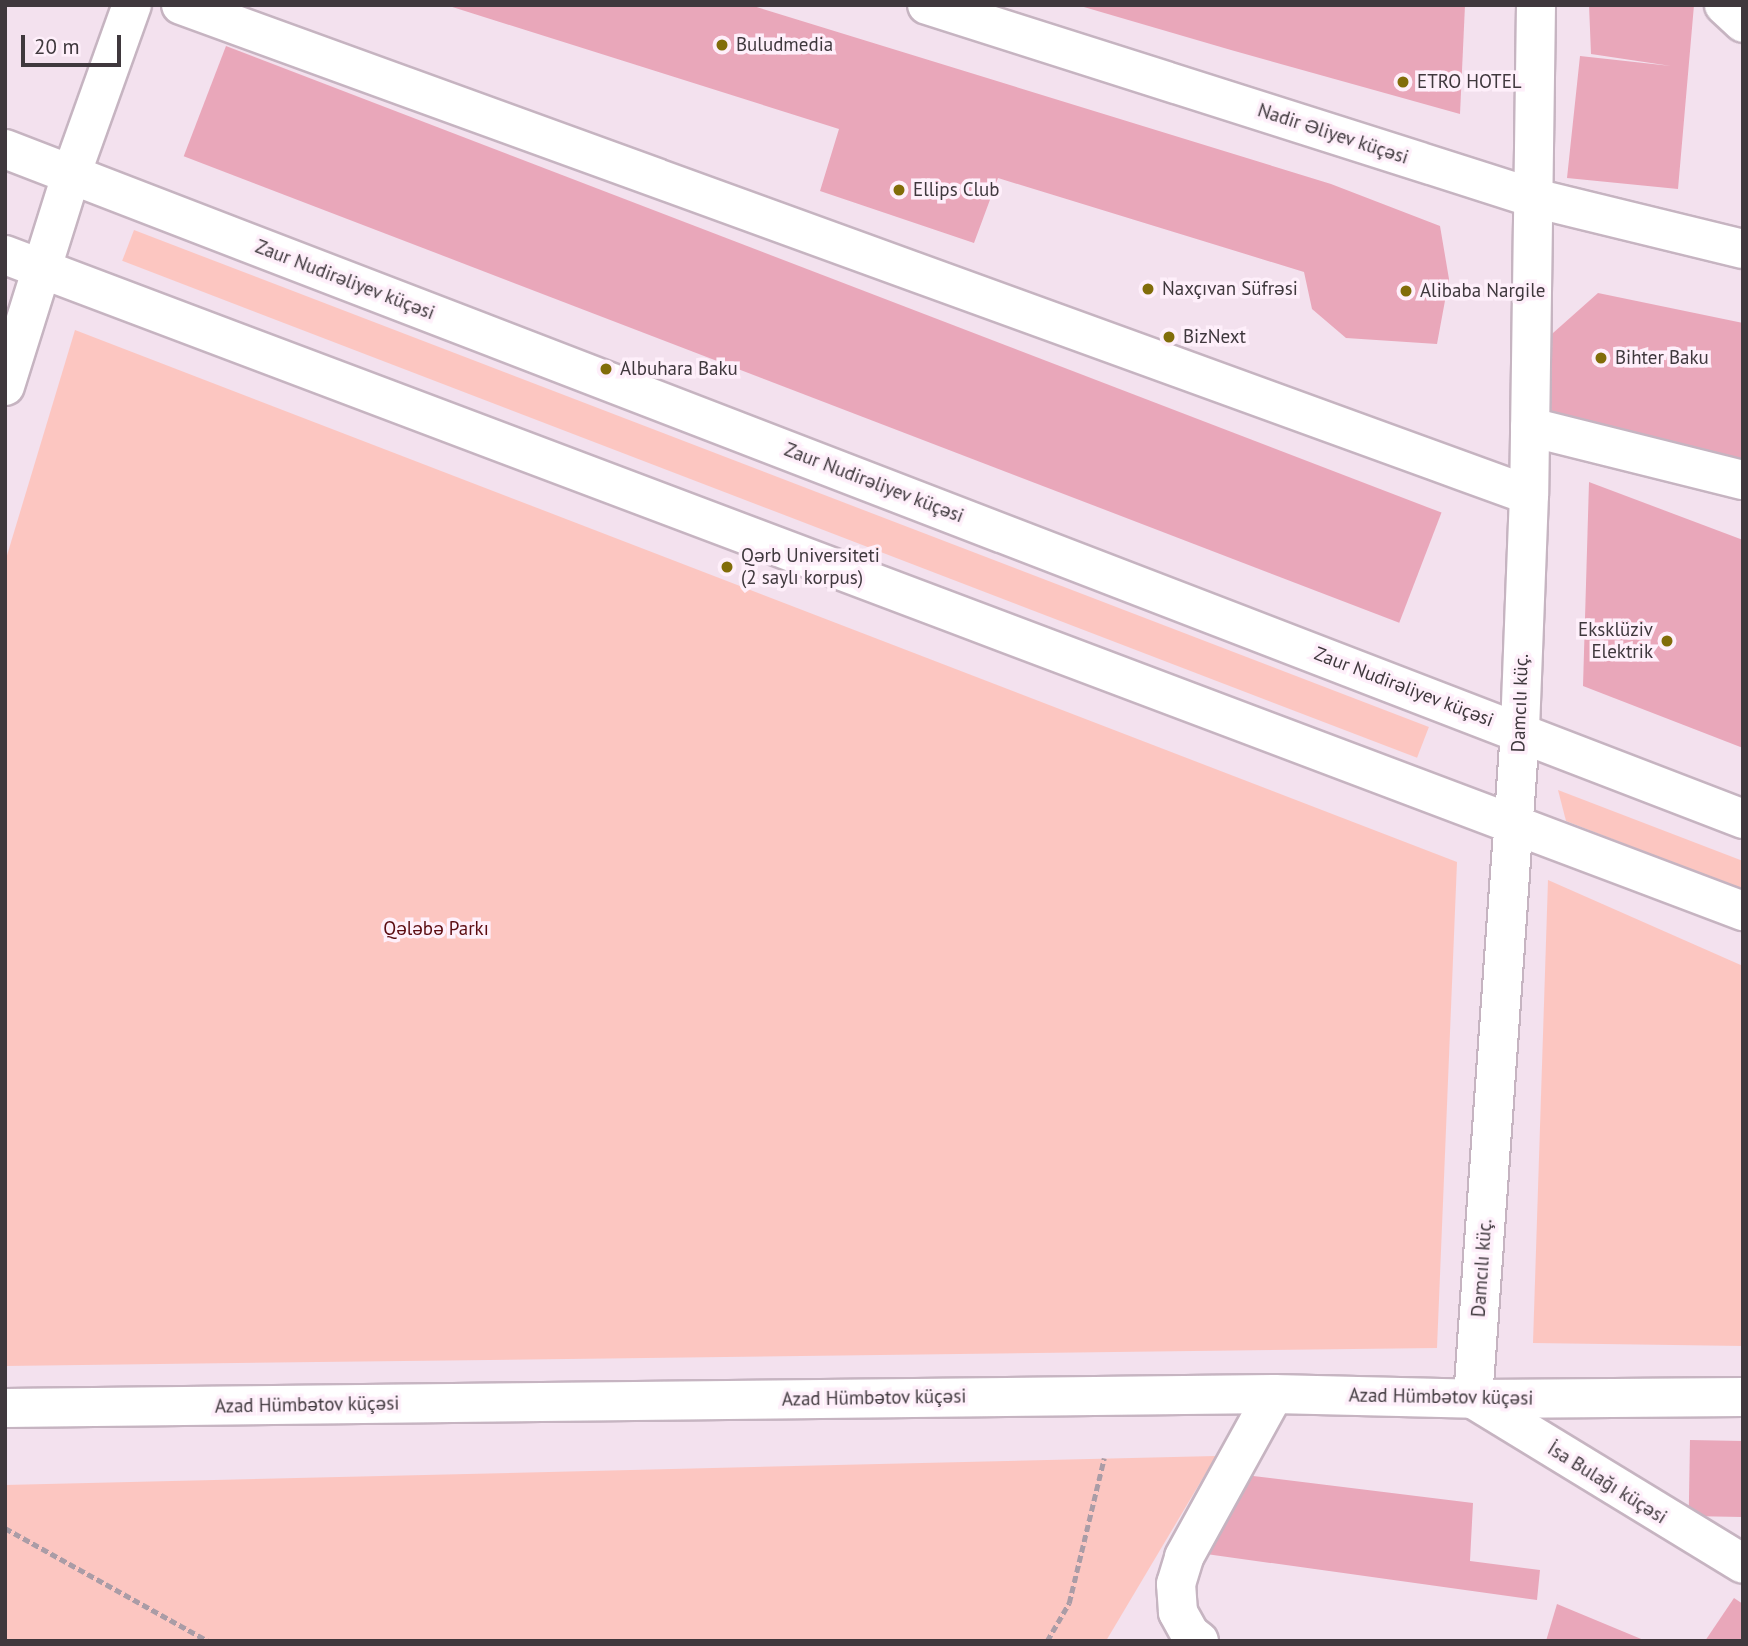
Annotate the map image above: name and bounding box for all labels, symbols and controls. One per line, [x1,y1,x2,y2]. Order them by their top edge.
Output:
scale bar [24,21,124,65]
text: 20 m [34,33,80,60]
place label: Buludmedia [736,34,833,56]
marker: Buludmedia [714,37,730,53]
place label: ETRO HOTEL [1417,71,1522,93]
marker: ETRO HOTEL [1395,74,1411,90]
street label: Nadir Əliyev küçəsi [1254,99,1412,169]
place label: Ellips Club [913,179,1000,201]
marker: Ellips Club [891,182,907,198]
street label: Zaur Nudirəliyev küçəsi [252,235,438,325]
place label: Naxçıvan Süfrəsi [1162,278,1298,300]
place label: Alibaba Nargile [1420,280,1545,302]
marker: Naxçıvan Süfrəsi [1140,281,1156,297]
marker: Alibaba Nargile [1398,283,1414,299]
place label: BizNext [1183,326,1246,348]
marker: BizNext [1161,329,1177,345]
place label: Bihter Baku [1615,347,1709,369]
marker: Bihter Baku [1593,350,1609,366]
place label: Albuhara Baku [620,358,738,380]
marker: Albuhara Baku [598,361,614,377]
street label: Zaur Nudirəliyev küçəsi [781,438,967,528]
place label: Qərb Universiteti (2 saylı korpus) [741,545,880,589]
marker: Qərb Universiteti (2 saylı korpus) [719,559,735,575]
place label: Eksklüziv Elektrik [1578,619,1653,663]
marker: Eksklüziv Elektrik [1659,633,1675,649]
street label: Zaur Nudirəliyev küçəsi [1311,642,1497,732]
street label: Damcılı küç. [1507,653,1533,753]
park label: Qələbə Parkı [383,918,489,940]
street label: Damcılı küç. [1467,1218,1497,1318]
street label: Azad Hümbətov küçəsi [1348,1384,1534,1410]
street label: Azad Hümbətov küçəsi [781,1385,967,1411]
street label: Azad Hümbətov küçəsi [214,1392,400,1418]
street label: İsa Bulağı küçəsi [1543,1437,1671,1529]

